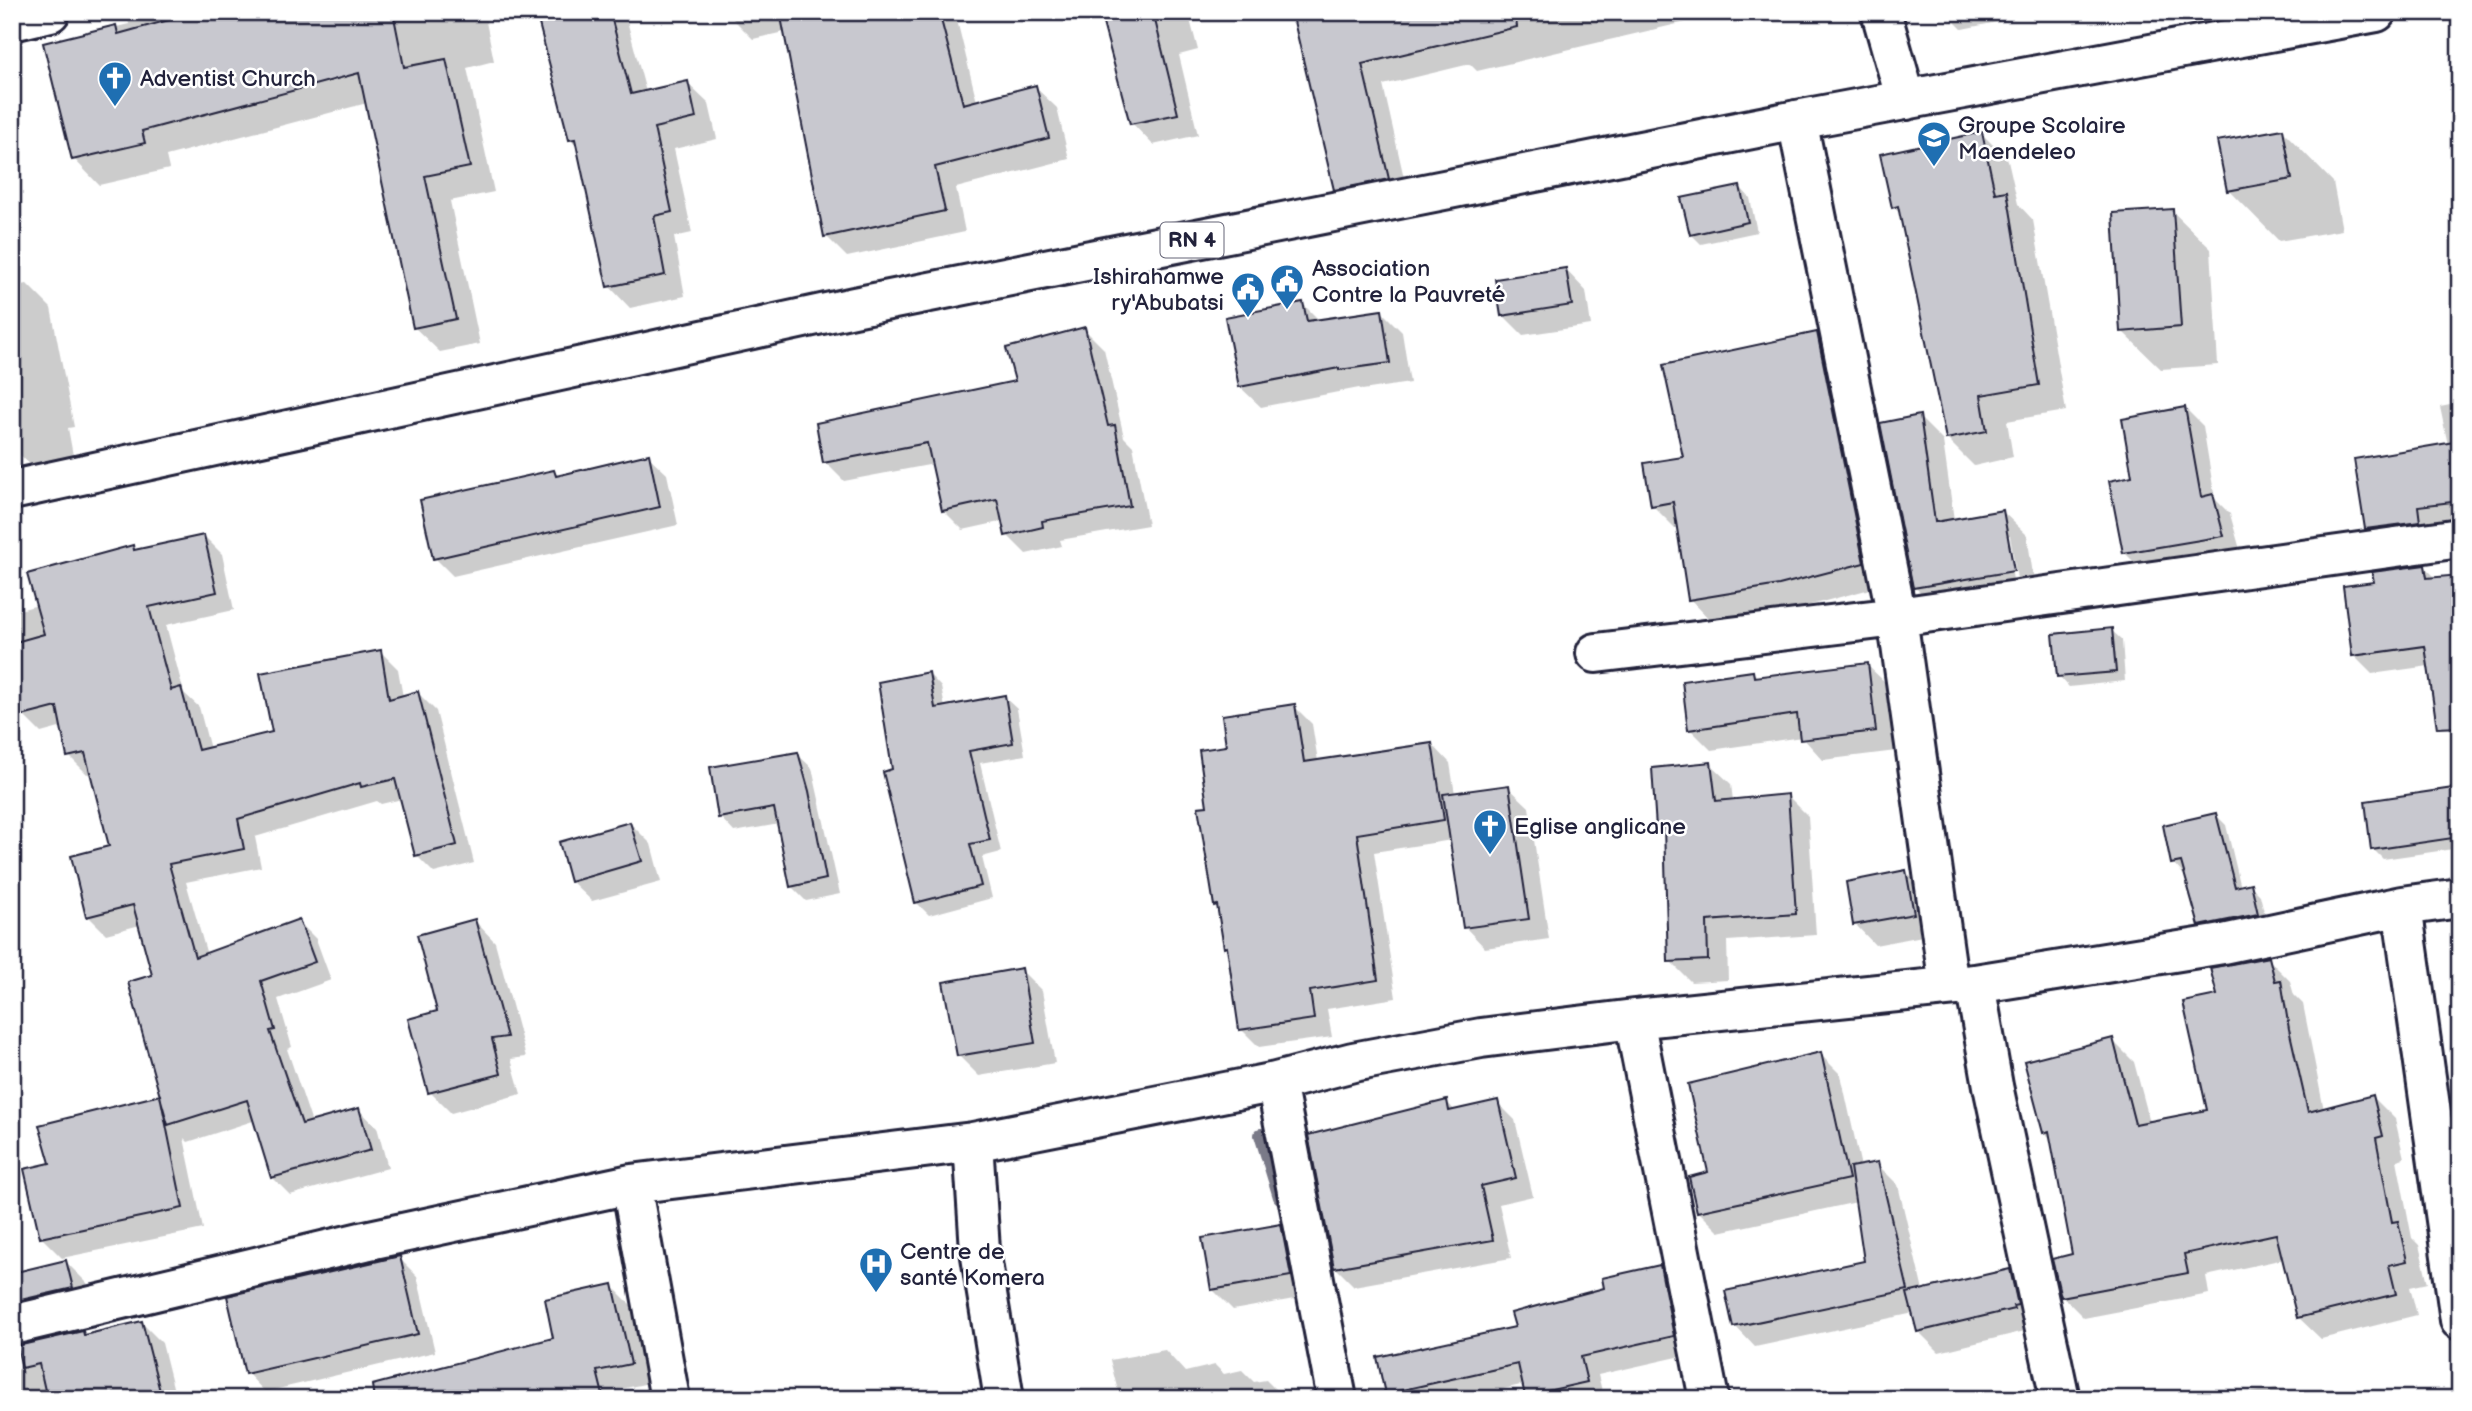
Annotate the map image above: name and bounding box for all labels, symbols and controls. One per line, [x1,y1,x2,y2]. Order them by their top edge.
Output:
church icon: Adventist Church [96,59,134,108]
place label: Adventist Church [140,65,316,93]
place label: Groupe Scolaire Maendeleo [1958,112,2126,166]
school or university icon: Groupe Scolaire Maendeleo [1915,119,1953,168]
road number: RN 4 [1160,222,1224,258]
place label: Association Contre la Pauvreté [1312,255,1506,309]
public building icon: Association Contre la Pauvreté [1268,262,1306,311]
place label: Ishirahamwe ry'Abubatsi [1093,263,1224,317]
public building icon: Ishirahamwe ry'Abubatsi [1229,270,1267,319]
church icon: Eglise anglicane [1471,807,1509,856]
place label: Eglise anglicane [1514,813,1686,841]
place label: Centre de santé Komera [900,1238,1045,1292]
hospital icon: Centre de santé Komera [857,1245,895,1294]

